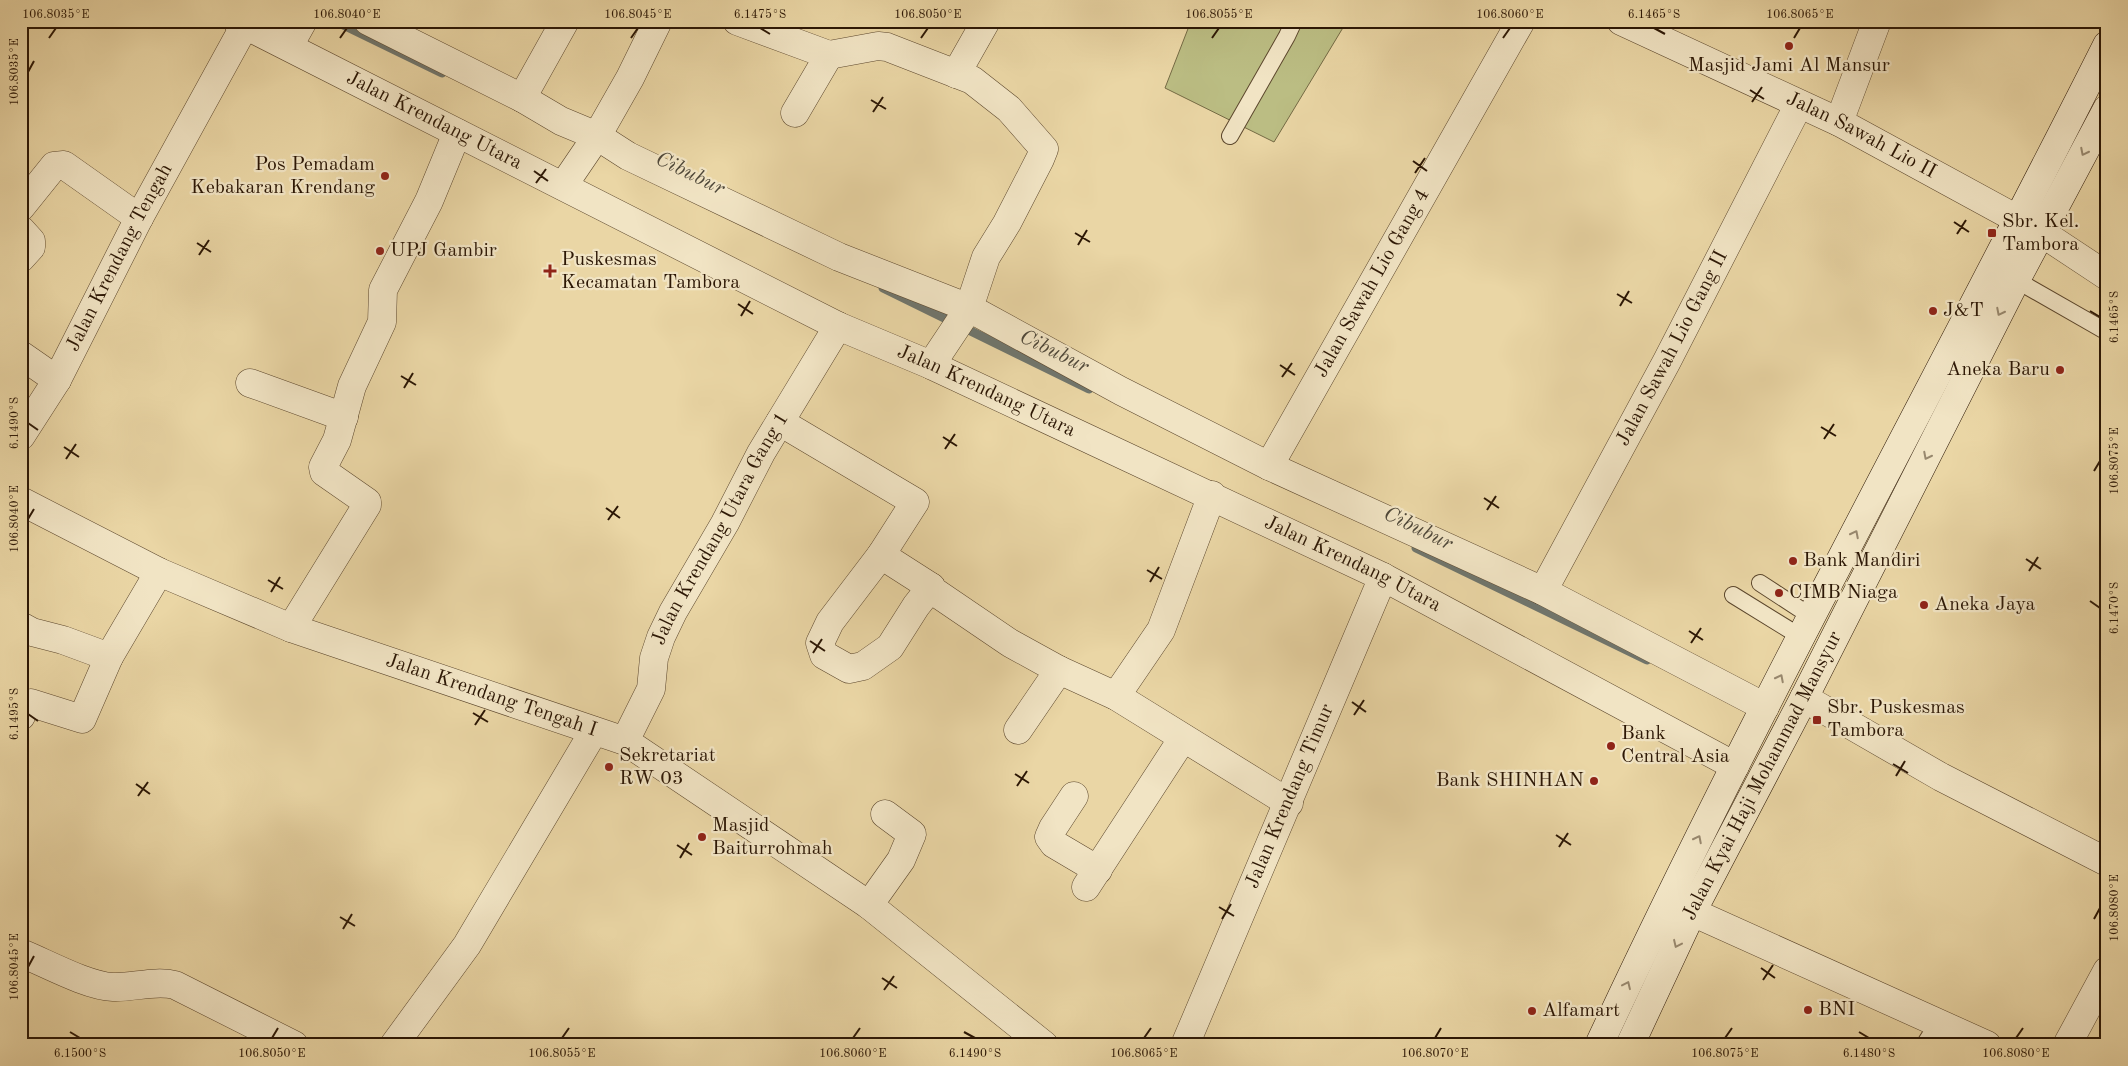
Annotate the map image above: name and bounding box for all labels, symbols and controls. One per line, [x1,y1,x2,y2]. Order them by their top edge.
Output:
text: 106.8035°E [22,8,90,21]
text: 106.8045°E [604,8,672,21]
text: 6.1475°S [734,8,786,21]
text: 106.8050°E [894,8,962,21]
text: 106.8055°E [1185,8,1253,21]
text: 6.1465°S [1628,8,1680,21]
text: 106.8065°E [1766,8,1834,21]
text: 106.8040°E [313,9,381,21]
text: 106.8060°E [1476,9,1544,21]
text: 106.8035°E [8,38,21,106]
marker: Masjid Jami Al Mansur [1783,40,1795,52]
place label: Masjid Jami Al Mansur [1688,56,1890,76]
street label: Jalan Krendang Utara [343,68,525,174]
street label: Jalan Sawah Lio II [1783,89,1939,183]
one-way arrow [2080,147,2090,156]
water label: Cibubur [652,148,729,200]
place label: Pos Pemadam Kebakaran Krendang [191,155,375,198]
street label: Jalan Krendang Tengah [63,161,177,355]
marker: Pos Pemadam Kebakaran Krendang [379,170,391,182]
street label: Jalan Sawah Lio Gang 4 [1311,186,1434,381]
place label: Sbr. Kel. Tambora [2002,212,2079,255]
marker: Sbr. Kel. Tambora [1986,227,1998,239]
place label: UPJ Gambir [390,241,497,261]
marker: UPJ Gambir [374,245,386,257]
street label: Jalan Sawah Lio Gang II [1613,248,1732,449]
place label: Puskesmas Kecamatan Tambora [561,250,740,293]
marker: Puskesmas Kecamatan Tambora [543,264,557,278]
text: 6.1465°S [2108,291,2121,343]
place label: J&T [1943,301,1984,321]
marker: J&T [1927,305,1939,317]
one-way arrow [1996,306,2006,315]
water label: Cibubur [1016,326,1093,378]
street label: Jalan Krendang Utara [894,342,1079,441]
place label: Aneka Baru [1946,360,2050,380]
marker: Aneka Baru [2054,364,2066,376]
text: 6.1490°S [9,397,21,449]
street label: Jalan Krendang Utara Gang 1 [649,409,793,648]
text: 106.8075°E [2108,427,2121,495]
one-way arrow [1923,451,1933,460]
text: 106.8040°E [9,485,21,553]
water label: Cibubur [1380,503,1457,555]
street label: Jalan Krendang Utara [1261,513,1444,616]
one-way arrow [1849,531,1859,540]
place label: Bank Mandiri [1803,551,1920,571]
marker: Bank Mandiri [1787,555,1799,567]
text: 6.1470°S [2109,582,2121,634]
place label: CIMB Niaga [1789,583,1898,603]
marker: CIMB Niaga [1773,587,1785,599]
place label: Aneka Jaya [1934,595,2035,615]
marker: Aneka Jaya [1918,599,1930,611]
street label: Jalan Kyai Haji Mohammad Mansyur [1680,628,1846,923]
street label: Jalan Krendang Tengah I [383,651,599,741]
one-way arrow [1774,675,1784,684]
text: 6.1495°S [8,688,21,740]
place label: Sbr. Puskesmas Tambora [1827,698,1965,741]
street label: Jalan Krendang Timur [1242,701,1338,891]
marker: Sbr. Puskesmas Tambora [1811,714,1823,726]
place label: Bank Central Asia [1621,724,1730,767]
marker: Bank Central Asia [1605,740,1617,752]
place label: Sekretariat RW 03 [619,746,716,789]
marker: Sekretariat RW 03 [603,761,615,773]
place label: Bank SHINHAN [1436,771,1584,791]
marker: Bank SHINHAN [1588,775,1600,787]
place label: Masjid Baiturrohmah [712,816,833,859]
marker: Masjid Baiturrohmah [696,831,708,843]
one-way arrow [1692,835,1702,844]
text: 106.8080°E [2109,874,2121,942]
text: 106.8045°E [8,933,21,1001]
one-way arrow [1673,939,1684,948]
one-way arrow [1620,981,1631,990]
place label: BNI [1818,1000,1855,1020]
place label: Alfamart [1542,1001,1620,1021]
marker: BNI [1802,1004,1814,1016]
marker: Alfamart [1526,1005,1538,1017]
text: 6.1500°S [54,1047,106,1060]
text: 106.8050°E [238,1047,306,1060]
text: 106.8055°E [528,1047,596,1060]
text: 106.8065°E [1110,1047,1178,1060]
text: 106.8075°E [1691,1047,1759,1060]
text: 106.8060°E [819,1048,887,1060]
text: 6.1490°S [949,1048,1001,1060]
text: 106.8070°E [1401,1048,1469,1060]
text: 6.1480°S [1843,1048,1895,1060]
text: 106.8080°E [1982,1048,2050,1060]

